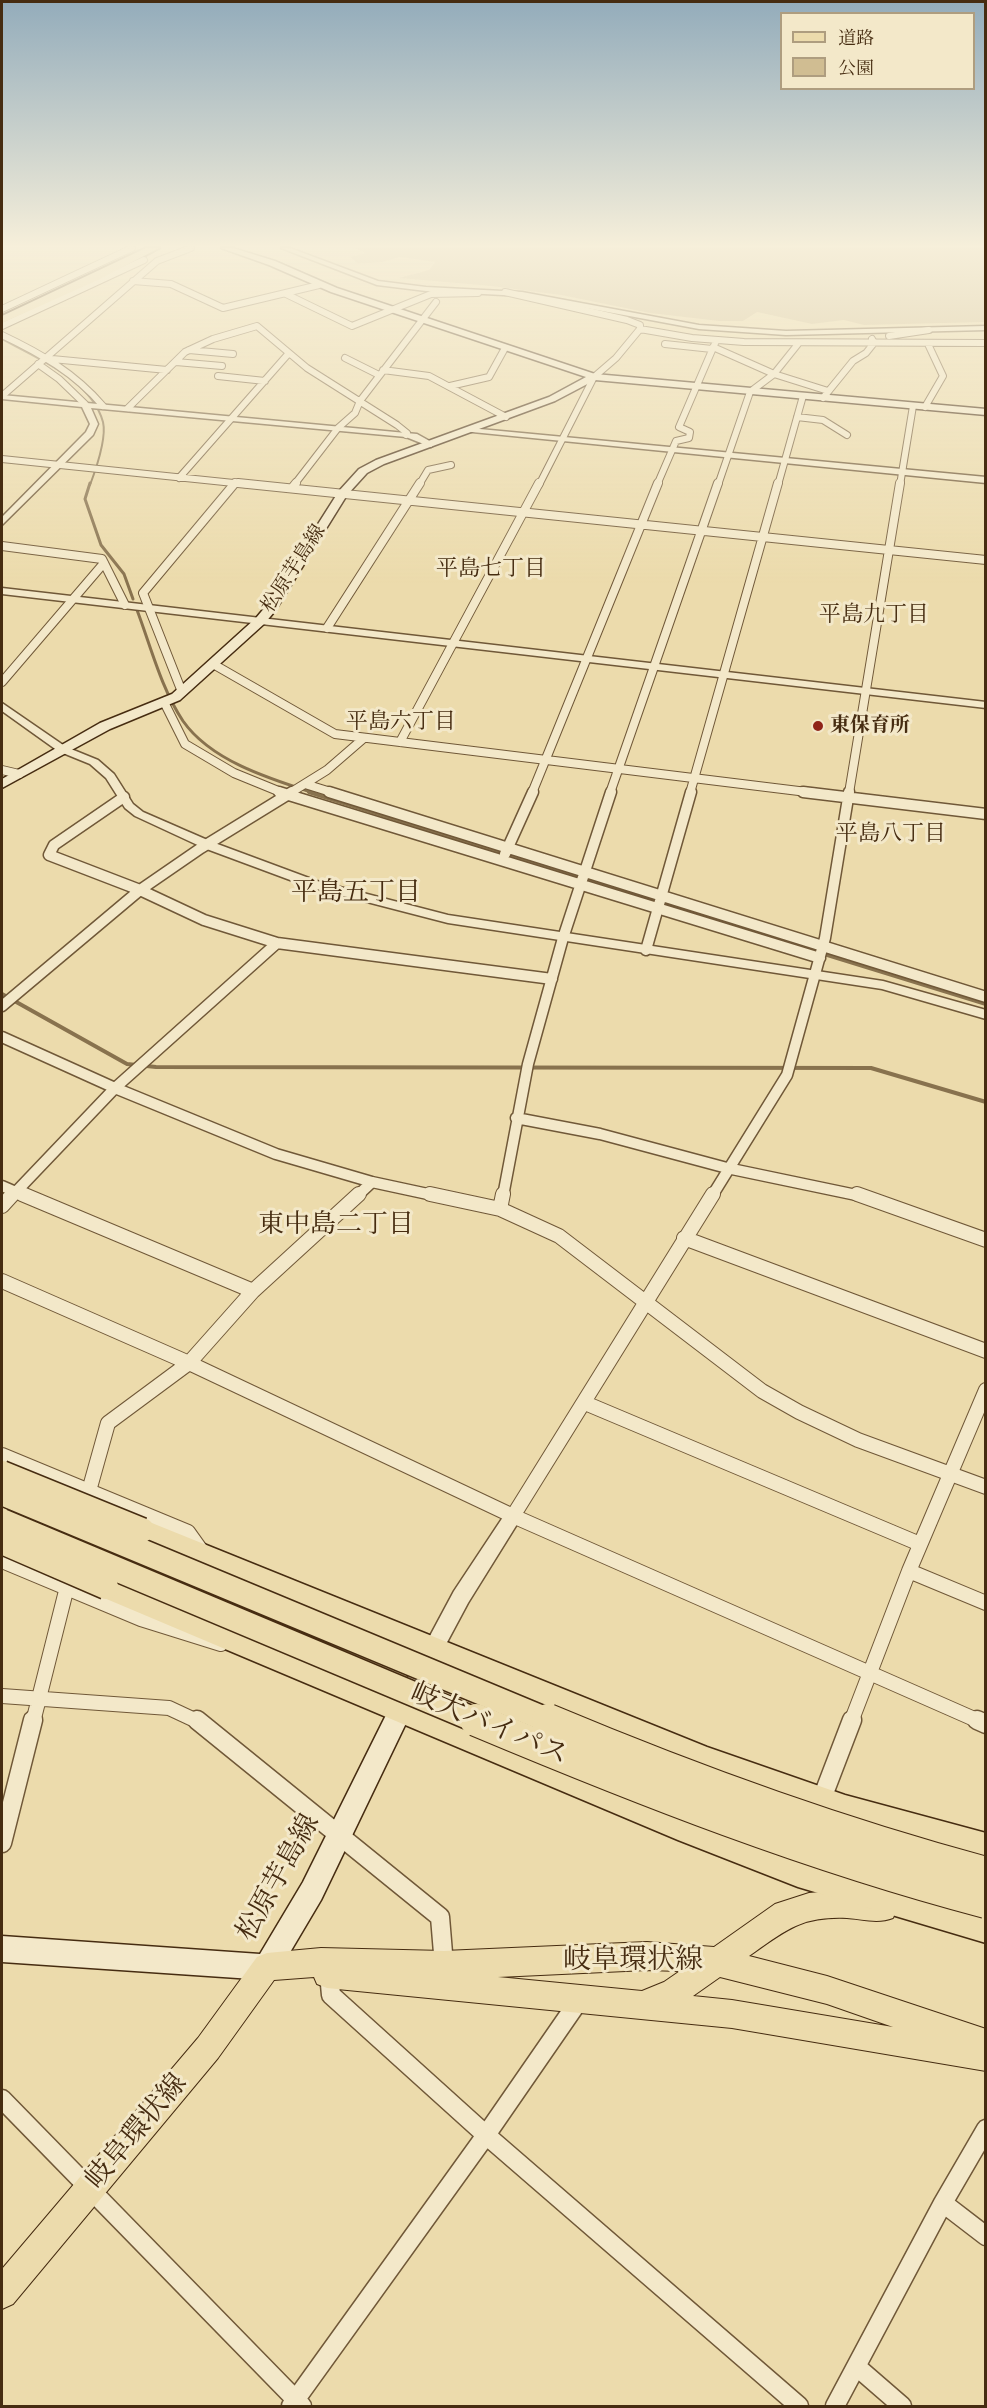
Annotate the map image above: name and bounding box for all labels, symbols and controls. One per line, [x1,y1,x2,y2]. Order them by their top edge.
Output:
legend [780,12,975,90]
text: 道路 [838,24,874,51]
text: 公園 [838,54,874,81]
street label: 松原芋島線 [257,521,331,617]
district label: 平島七丁目 [436,556,546,582]
district label: 平島九丁目 [819,602,929,628]
district label: 平島六丁目 [346,709,456,735]
place label: 東保育所 [830,714,910,738]
marker: 東保育所 [811,719,825,733]
district label: 平島八丁目 [836,821,946,847]
district label: 平島五丁目 [291,877,421,909]
district label: 東中島二丁目 [258,1209,414,1241]
street label: 岐大バイパス [405,1677,573,1773]
street label: 松原芋島線 [230,1809,328,1947]
street label: 岐阜環状線 [563,1944,703,1978]
street label: 岐阜環状線 [79,2068,195,2196]

